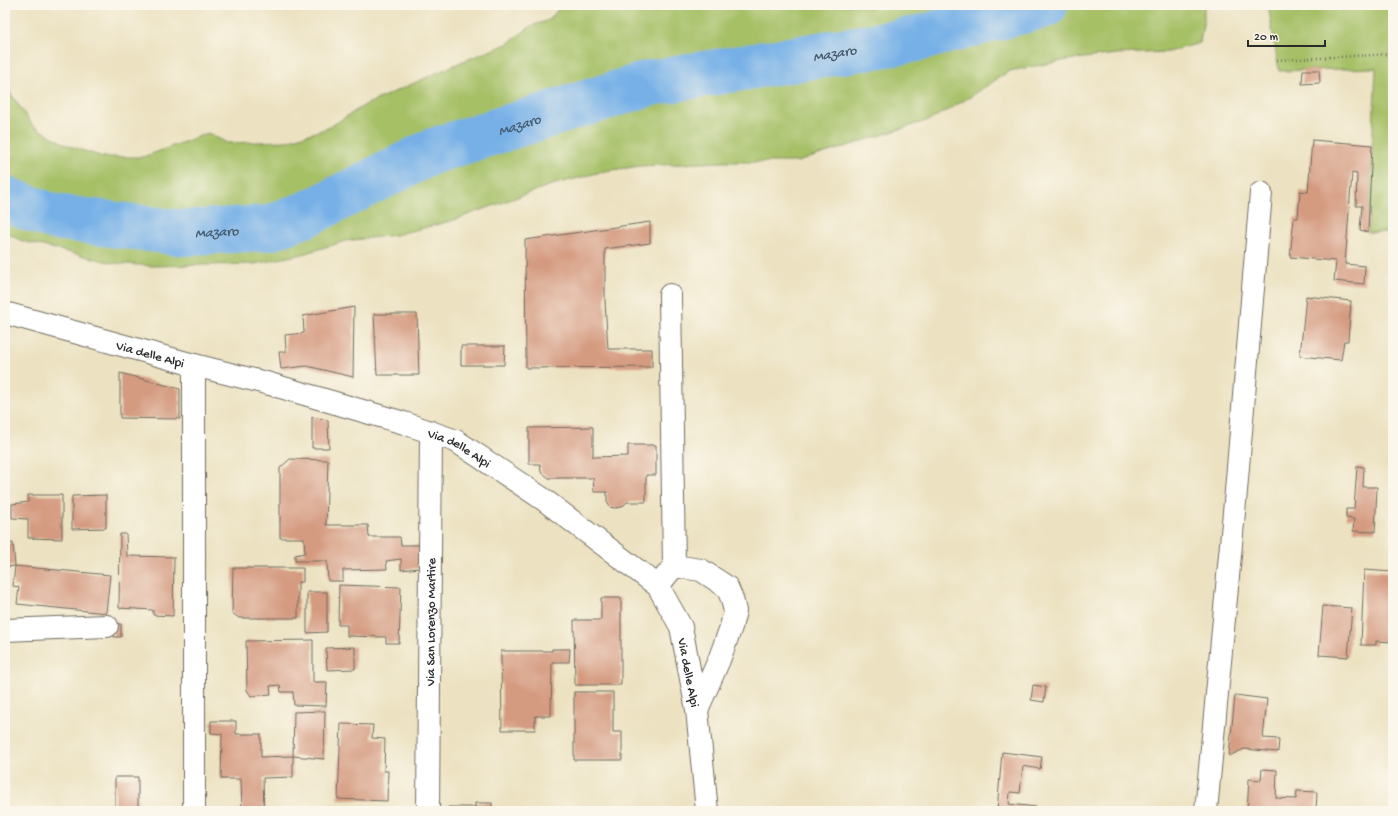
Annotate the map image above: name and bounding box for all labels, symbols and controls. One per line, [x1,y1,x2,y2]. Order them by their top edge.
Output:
scale bar [1248,22,1325,48]
text: 20 m [1254,31,1279,45]
water label: Mazaro [812,43,859,67]
water label: Mazaro [497,112,544,141]
water label: Mazaro [195,224,240,243]
street label: Via delle Alpi [113,339,186,372]
street label: Via delle Alpi [424,426,493,472]
street label: Via San Lorenzo Martire [424,558,440,687]
street label: Via delle Alpi [673,636,701,709]

